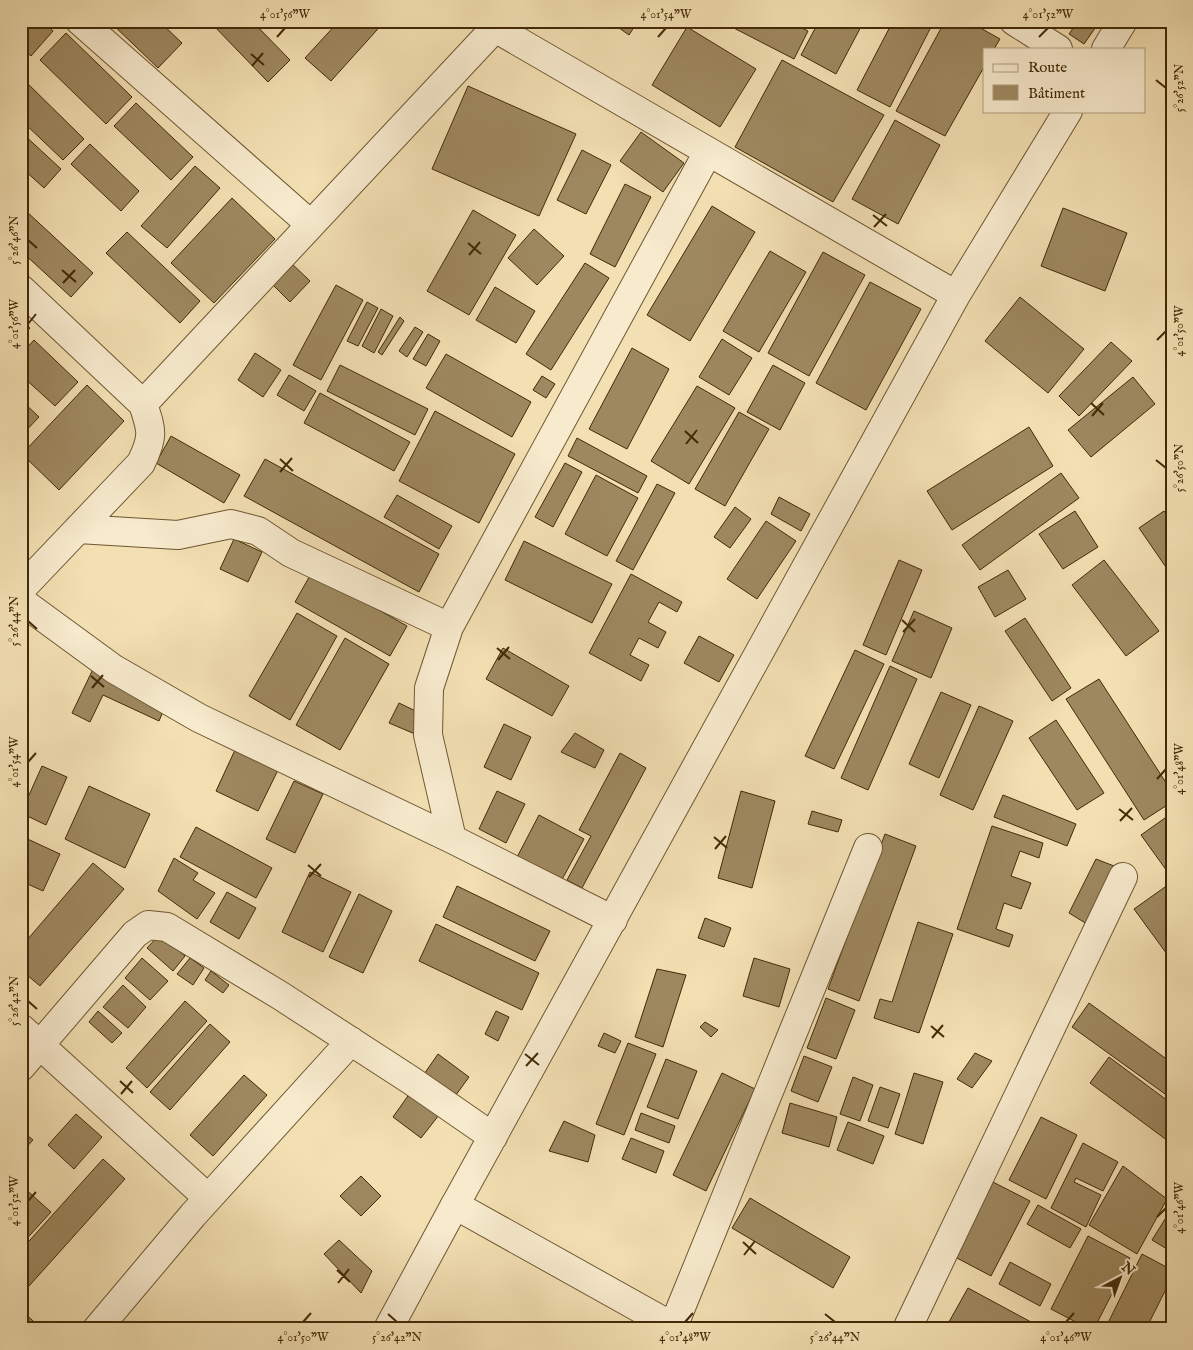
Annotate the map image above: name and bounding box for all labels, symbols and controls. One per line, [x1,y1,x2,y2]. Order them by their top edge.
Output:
text: 4°01'56"W [260,7,311,22]
text: 4°01'54"W [641,7,692,22]
text: 4°01'52"W [1023,7,1074,22]
legend [983,48,1146,112]
text: Route [1028,58,1067,77]
text: 5°26'52"N [1172,63,1187,112]
text: Bâtiment [1028,84,1085,103]
text: 5°26'46"N [7,215,22,265]
text: 4°01'56"W [7,298,22,349]
text: 4°01'50"W [1172,305,1187,356]
text: 5°26'50"N [1172,443,1187,492]
text: 5°26'44"N [7,595,22,646]
text: 4°01'54"W [7,736,22,787]
text: 4°01'48"W [1172,743,1187,795]
text: 5°26'42"N [7,975,22,1026]
text: 4°01'52"W [7,1175,22,1226]
text: 4°01'46"W [1172,1182,1187,1234]
north arrow [1096,1252,1146,1302]
text: N [1117,1258,1138,1280]
text: 4°01'50"W [278,1330,329,1345]
text: 5°26'42"N [372,1330,423,1345]
text: 4°01'48"W [659,1330,711,1345]
text: 5°26'44"N [810,1330,861,1345]
text: 4°01'46"W [1040,1330,1092,1345]

